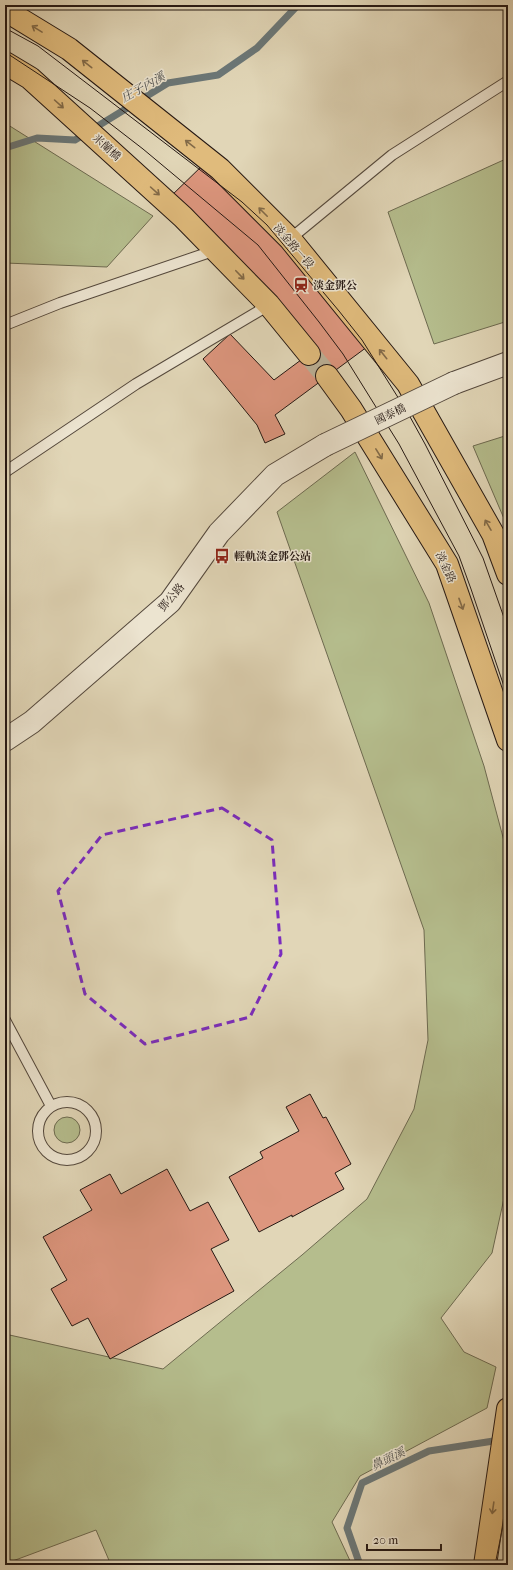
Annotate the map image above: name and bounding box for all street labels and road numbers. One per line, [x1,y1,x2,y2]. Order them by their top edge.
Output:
street label: 米蘭橋 [90,132,123,163]
street label: 淡金路一段 [271,221,317,271]
street label: 國泰橋 [373,401,408,428]
street label: 淡金路 [433,550,458,585]
street label: 鄧公路 [156,581,187,614]

